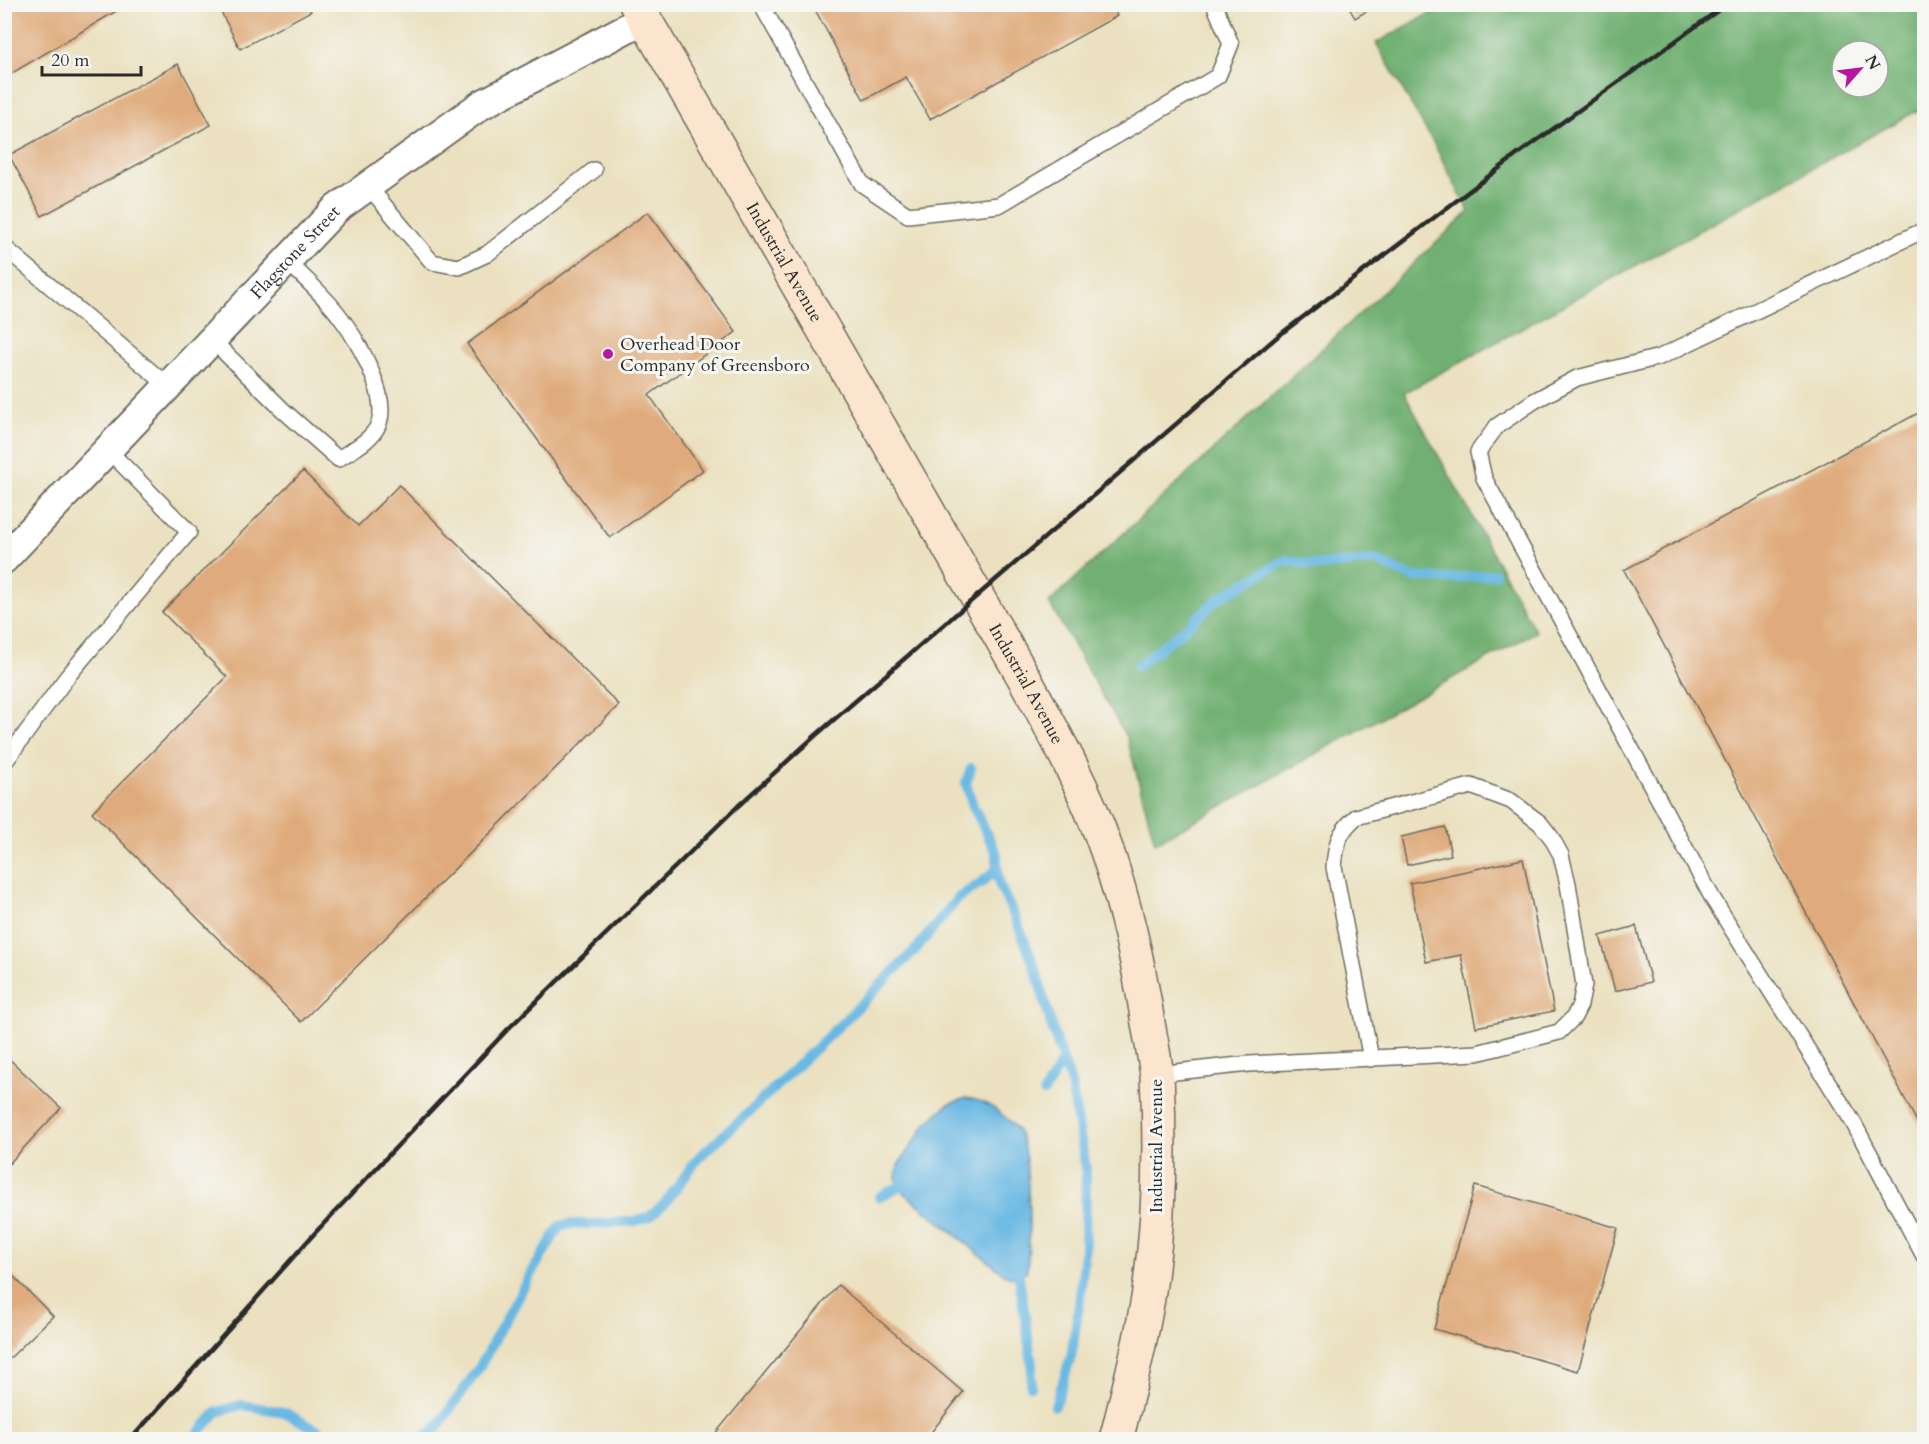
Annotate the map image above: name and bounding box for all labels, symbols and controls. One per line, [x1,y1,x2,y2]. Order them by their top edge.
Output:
scale bar [42,39,141,77]
north arrow [1830,39,1890,99]
text: 20 m [51,48,90,73]
text: N [1859,51,1885,74]
street label: Industrial Avenue [740,198,829,327]
street label: Flagstone Street [245,200,346,305]
place label: Overhead Door Company of Greensboro [620,332,810,378]
marker: Overhead Door Company of Greensboro [601,347,615,361]
street label: Industrial Avenue [982,619,1070,749]
street label: Industrial Avenue [1144,1079,1169,1213]

